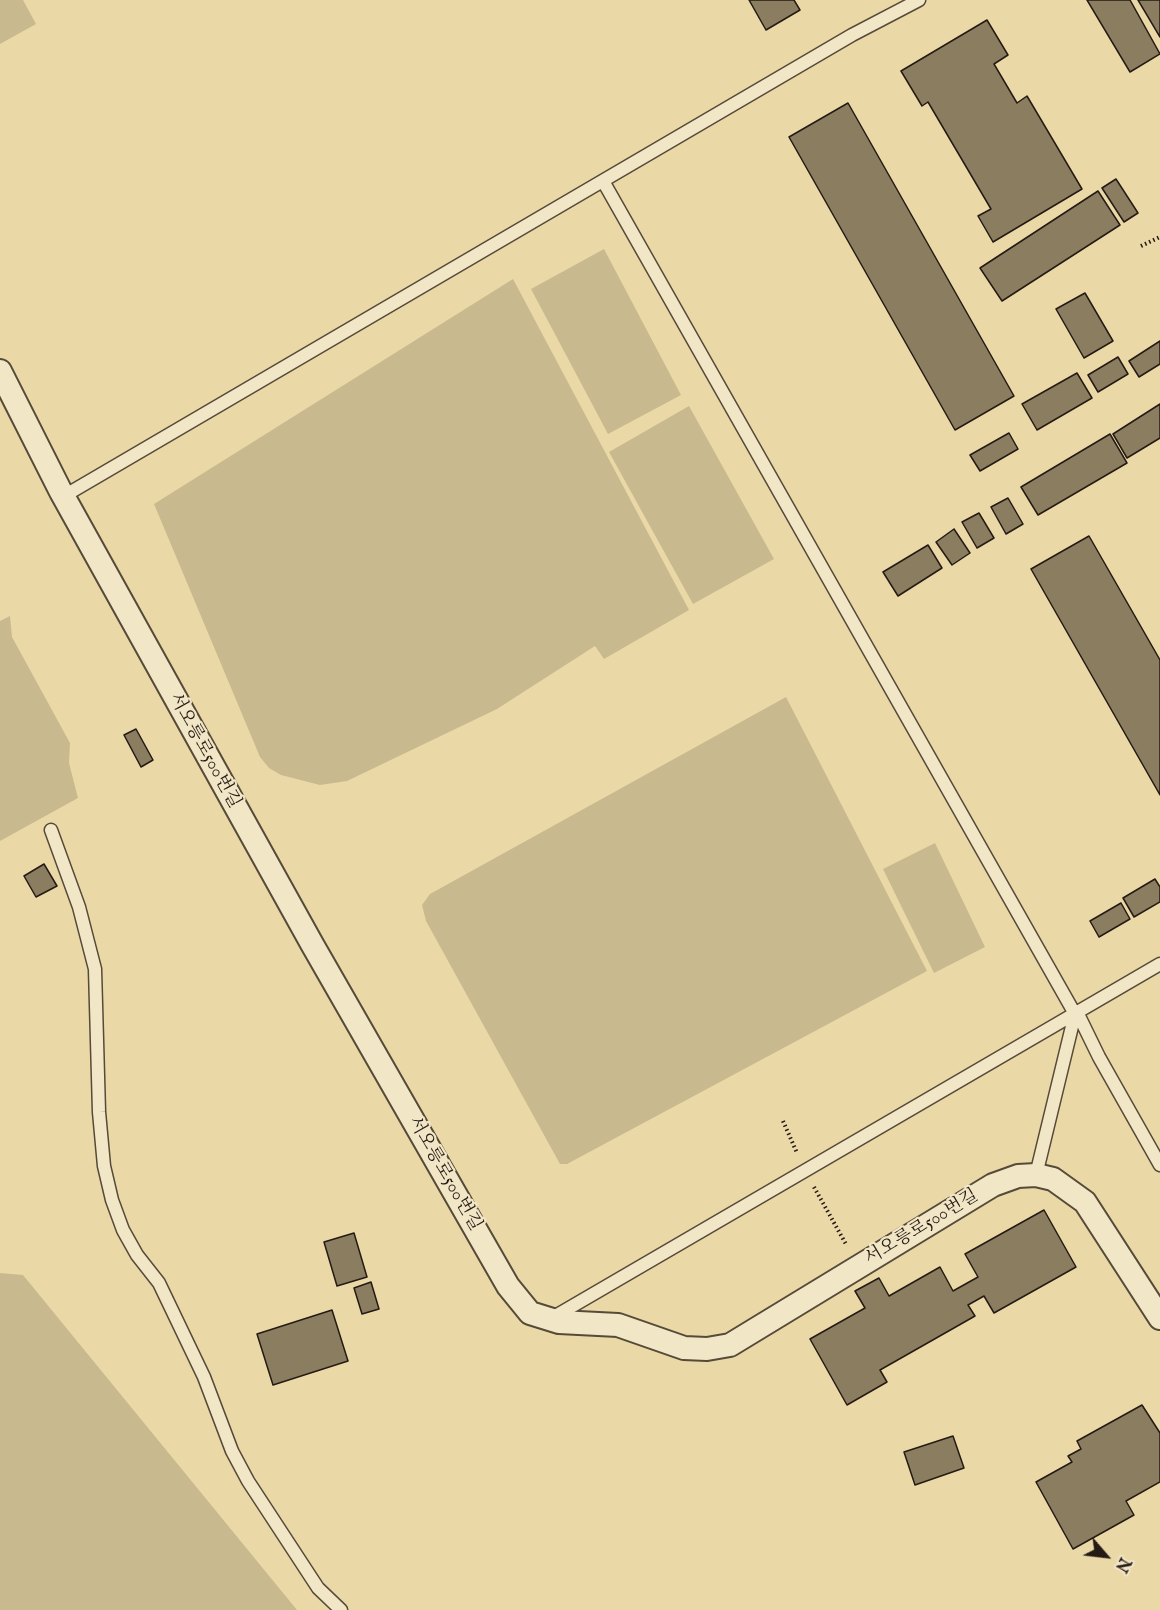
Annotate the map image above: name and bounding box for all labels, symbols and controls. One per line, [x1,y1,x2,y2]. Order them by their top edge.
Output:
street label: 서오릉로500번길 [163,690,245,812]
street label: 서오릉로500번길 [403,1113,485,1235]
street label: 서오릉로500번길 [861,1186,983,1270]
north arrow [1076,1526,1136,1586]
text: N [1110,1554,1134,1575]

